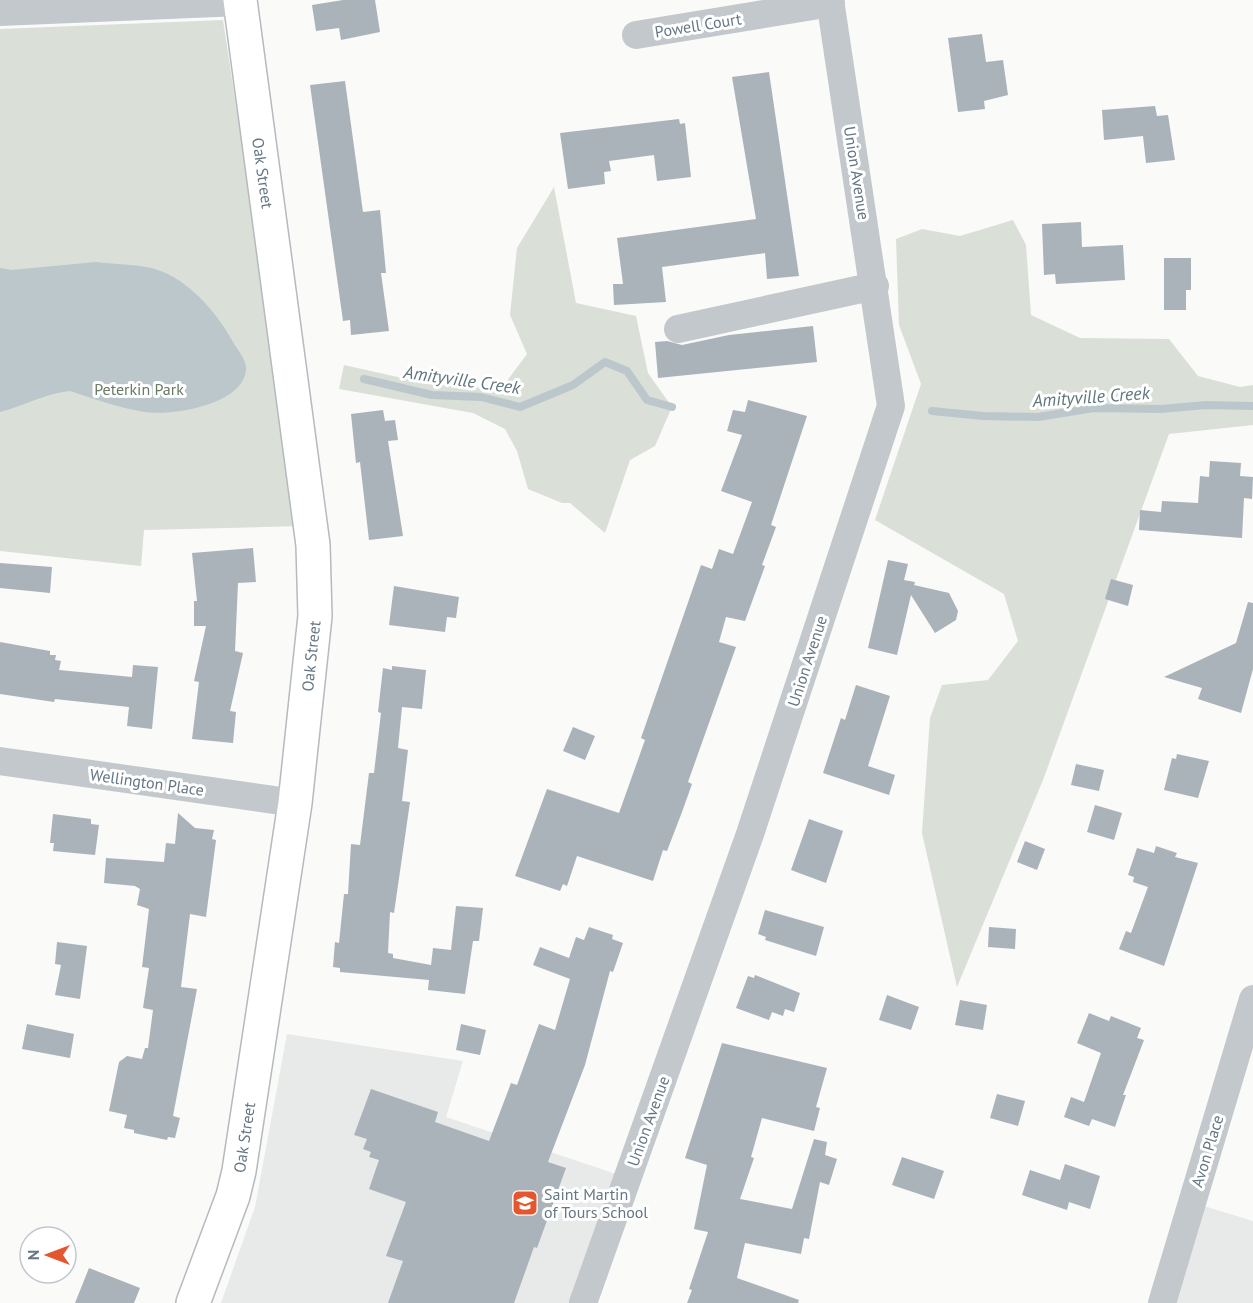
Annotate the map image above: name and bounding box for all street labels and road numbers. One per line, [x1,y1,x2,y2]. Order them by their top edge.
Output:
street label: Powell Court [653,8,743,42]
street label: Union Avenue [840,125,874,221]
street label: Oak Street [248,136,278,210]
street label: Union Avenue [783,613,831,709]
street label: Oak Street [297,619,325,693]
street label: Wellington Place [89,764,205,800]
street label: Union Avenue [622,1073,674,1169]
street label: Oak Street [229,1100,259,1174]
street label: Avon Place [1187,1112,1227,1190]

